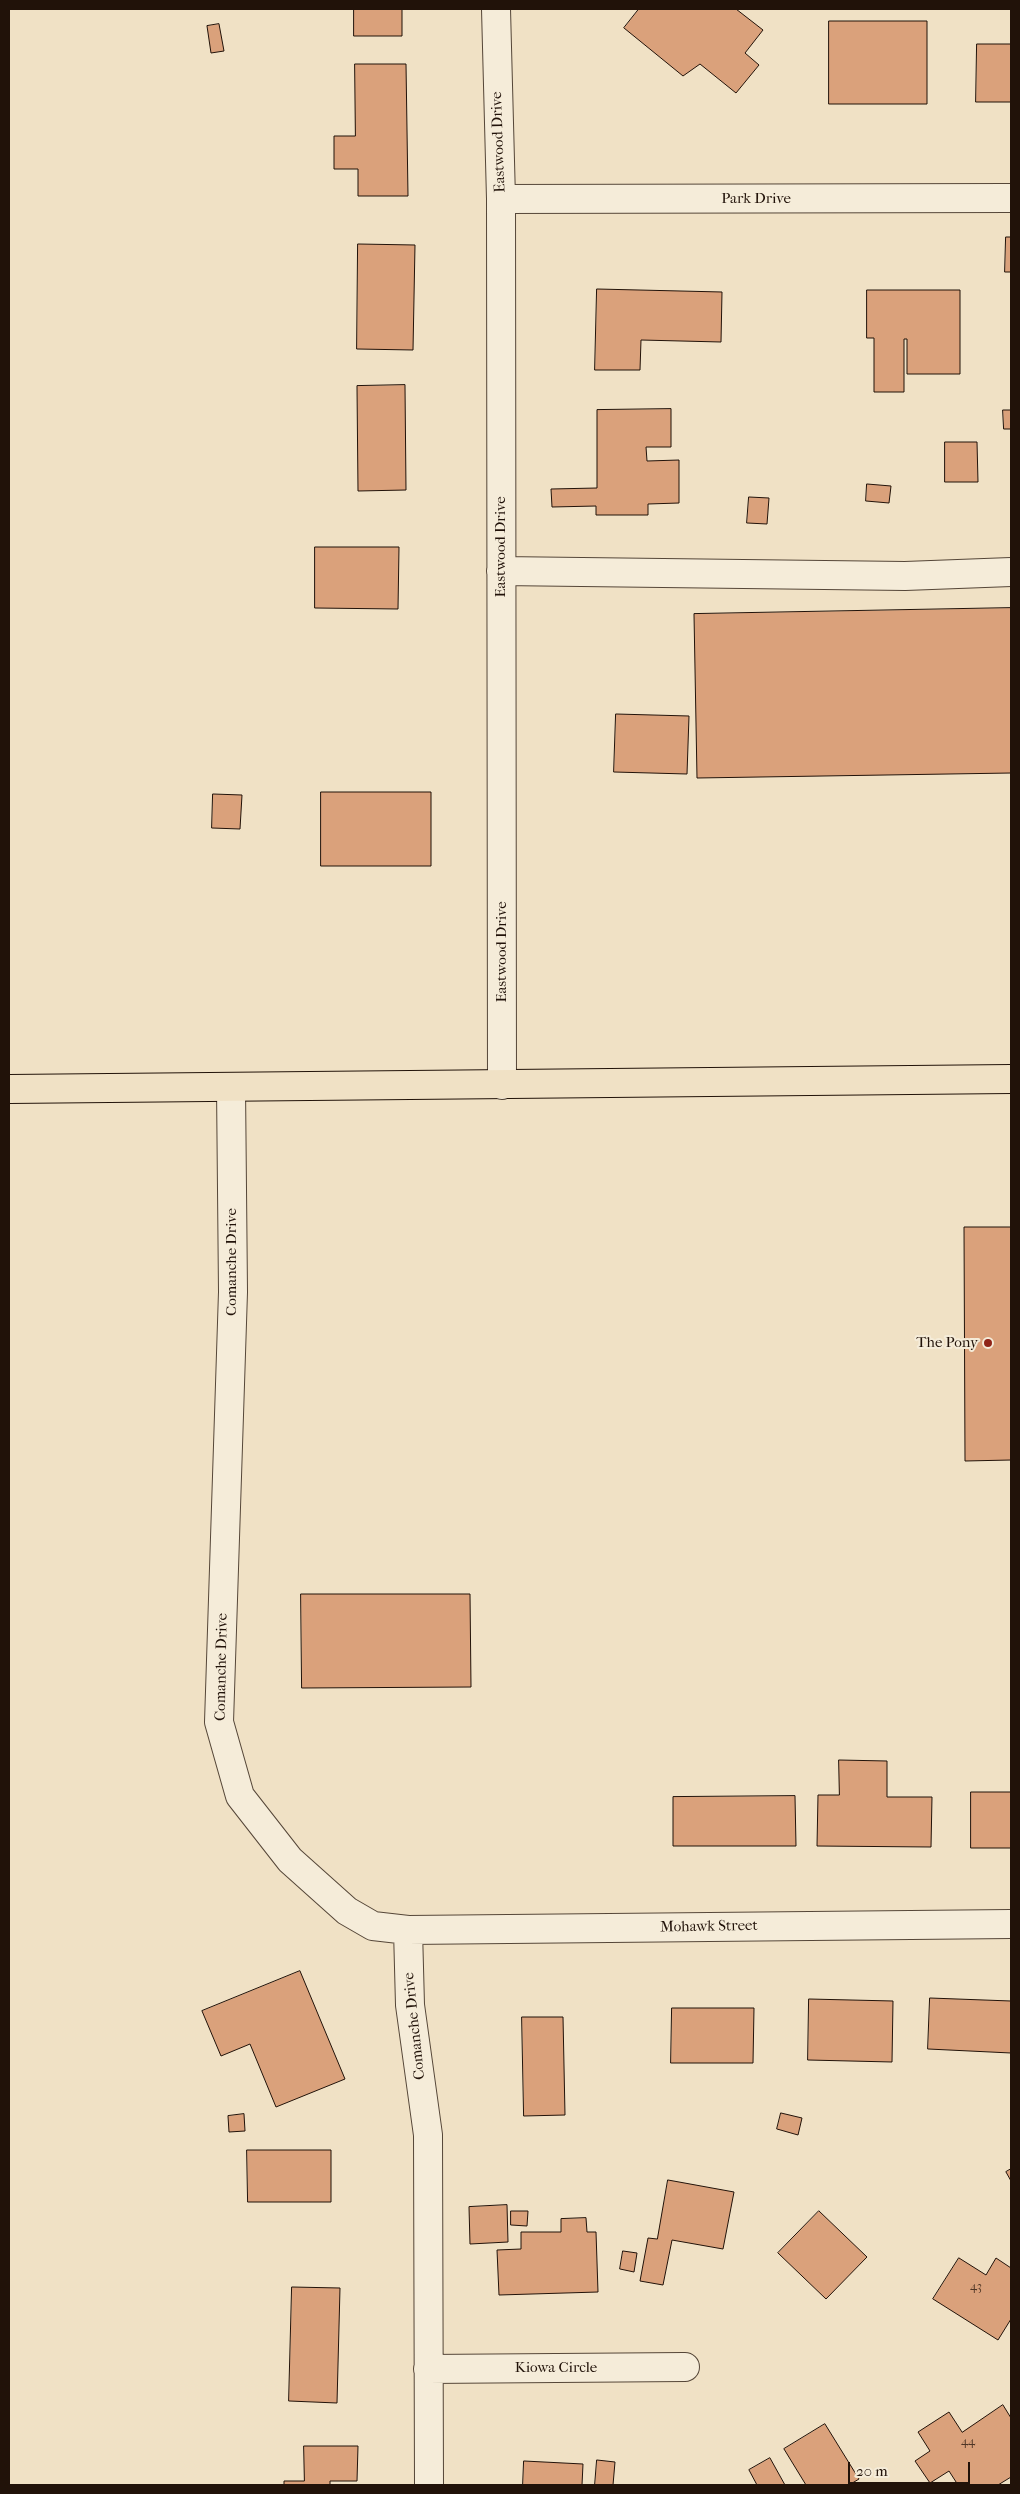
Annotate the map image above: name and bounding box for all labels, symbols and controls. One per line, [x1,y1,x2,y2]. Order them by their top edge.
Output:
street label: Eastwood Drive [488,91,510,193]
street label: Park Drive [721,190,791,208]
street label: Eastwood Drive [492,496,510,598]
street label: Eastwood Drive [493,901,511,1003]
street label: Comanche Drive [223,1208,241,1316]
place label: The Pony [916,1334,978,1352]
marker: The Pony [982,1337,994,1349]
street label: Comanche Drive [212,1613,232,1721]
street label: Mohawk Street [660,1917,758,1937]
street label: Comanche Drive [400,1971,430,2081]
house number: 43 [970,2280,982,2294]
street label: Kiowa Circle [515,2359,597,2377]
house number: 44 [961,2435,975,2449]
scale bar [850,2452,972,2484]
text: 20 m [856,2462,888,2480]

